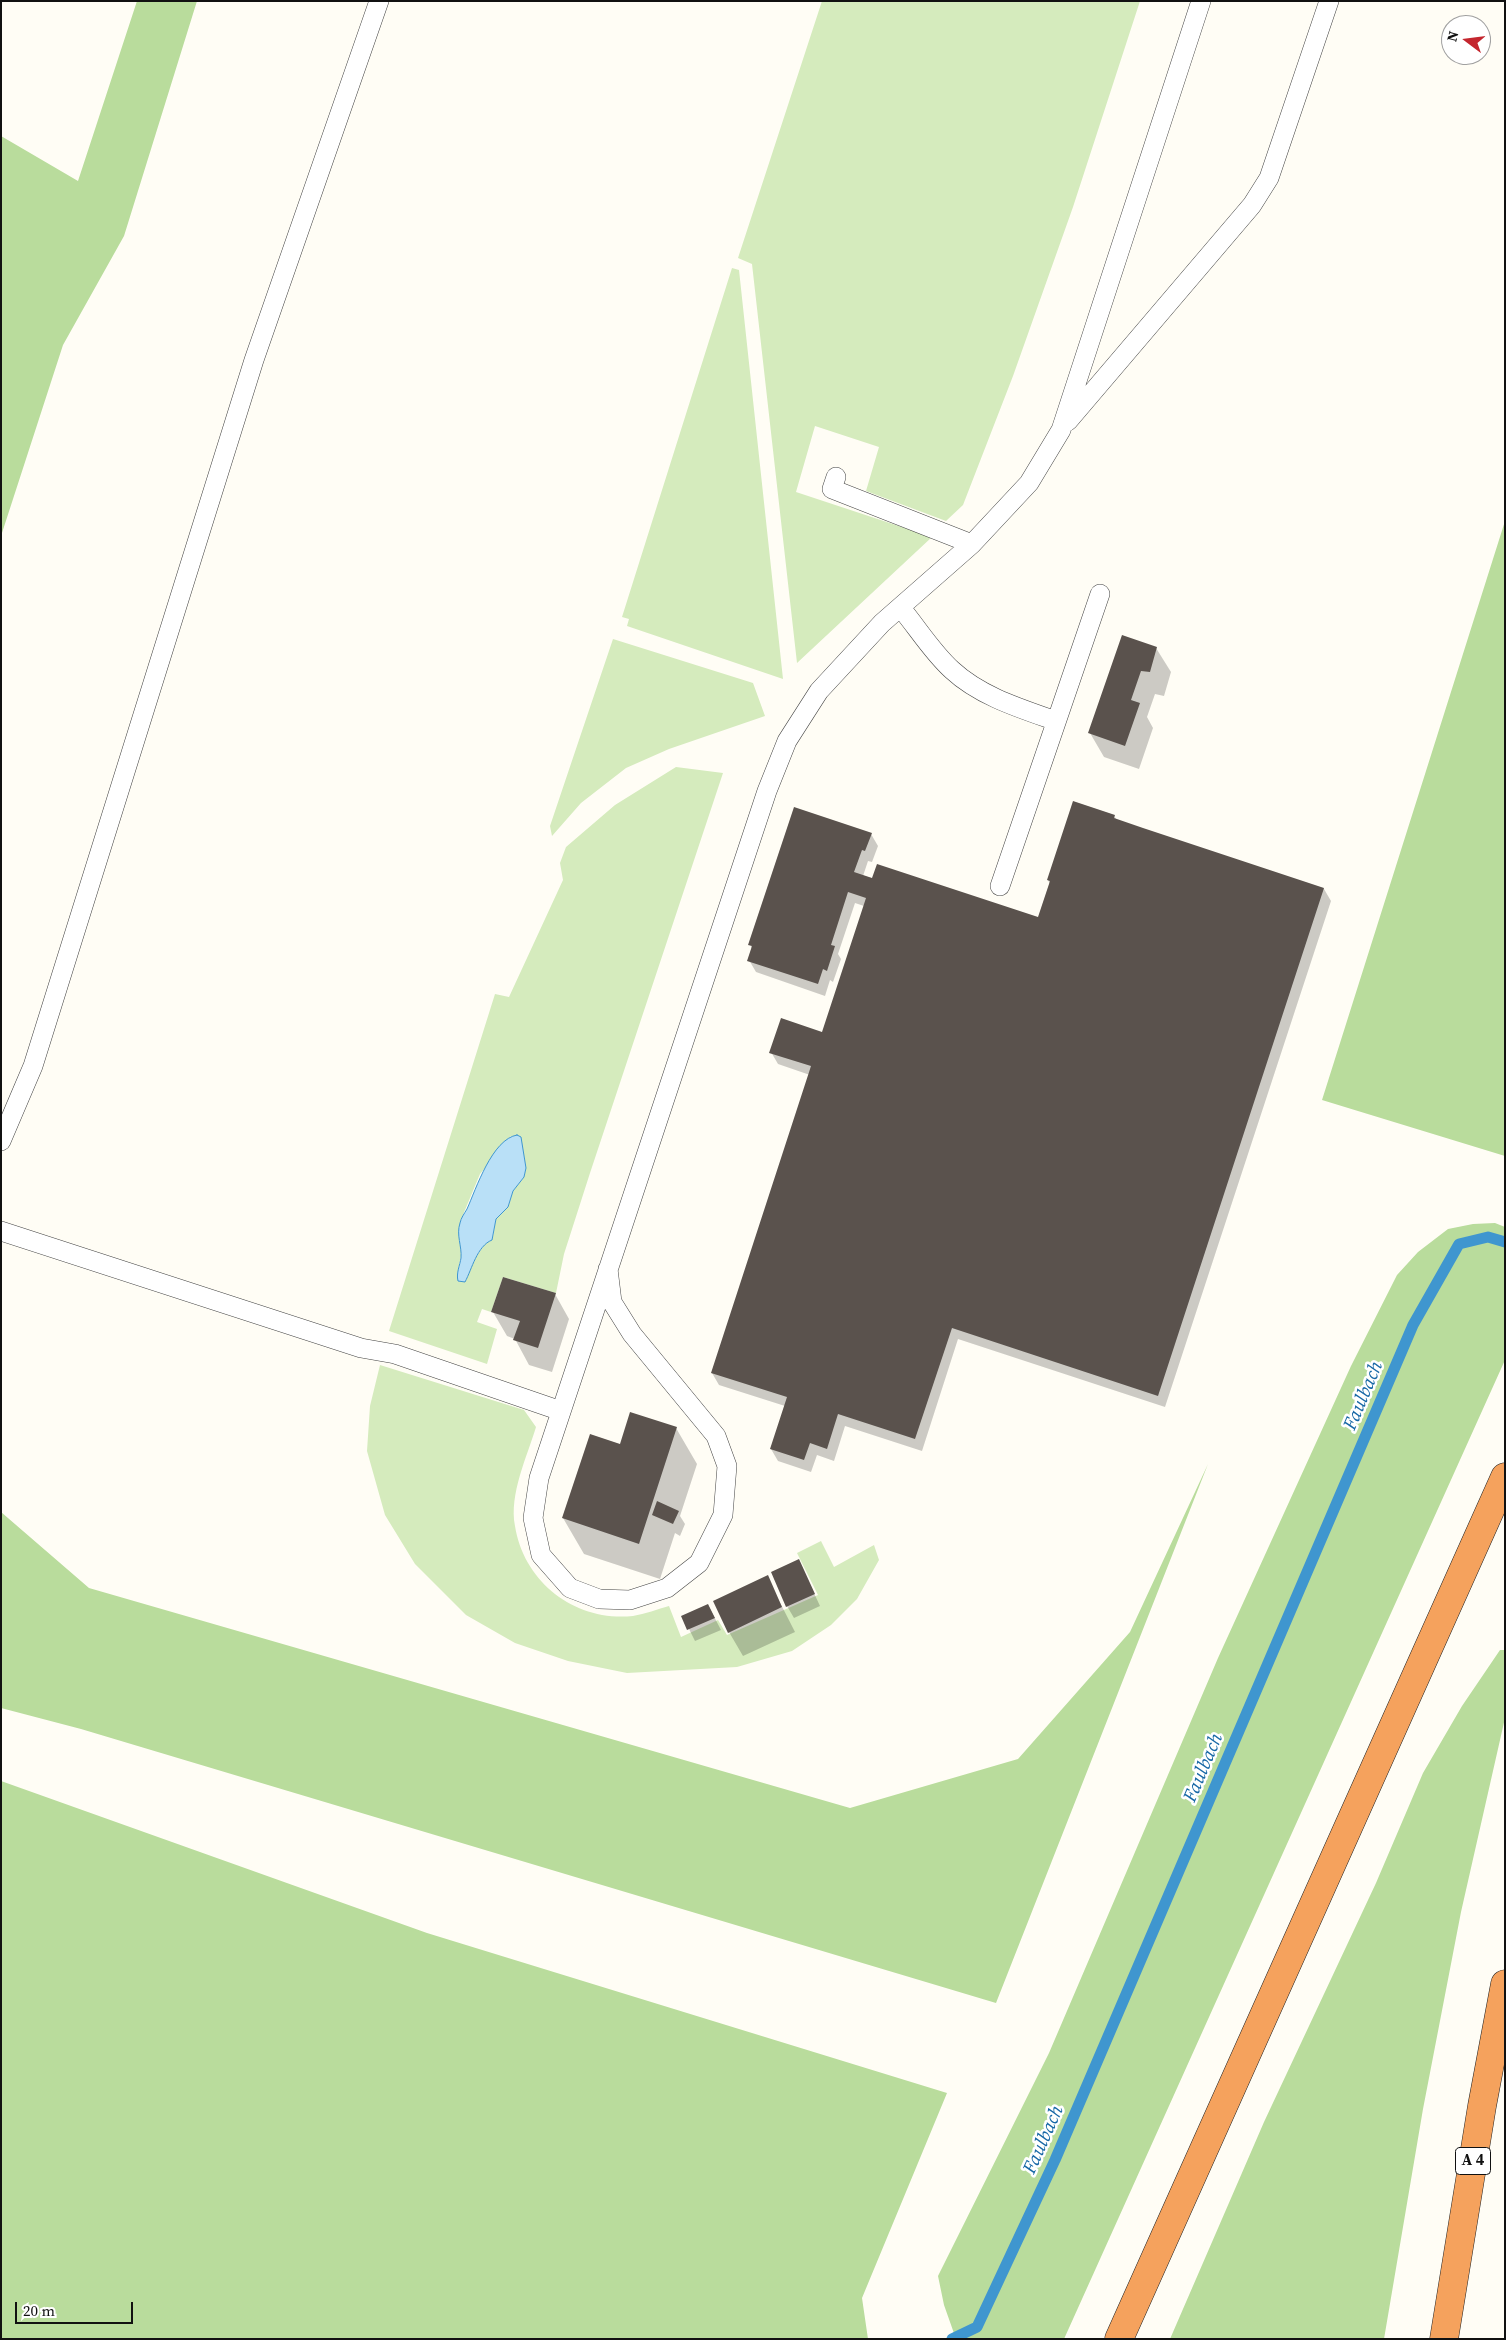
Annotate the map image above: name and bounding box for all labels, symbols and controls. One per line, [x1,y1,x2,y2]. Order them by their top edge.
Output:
north arrow [1441,15,1491,65]
text: N [1441,29,1463,44]
water label: Faulbach [1339,1358,1389,1434]
water label: Faulbach [1179,1730,1229,1806]
water label: Faulbach [1019,2102,1069,2178]
road number: A 4 [1456,2148,1490,2174]
scale bar [18,2292,135,2324]
text: 20 m [23,2300,55,2321]

